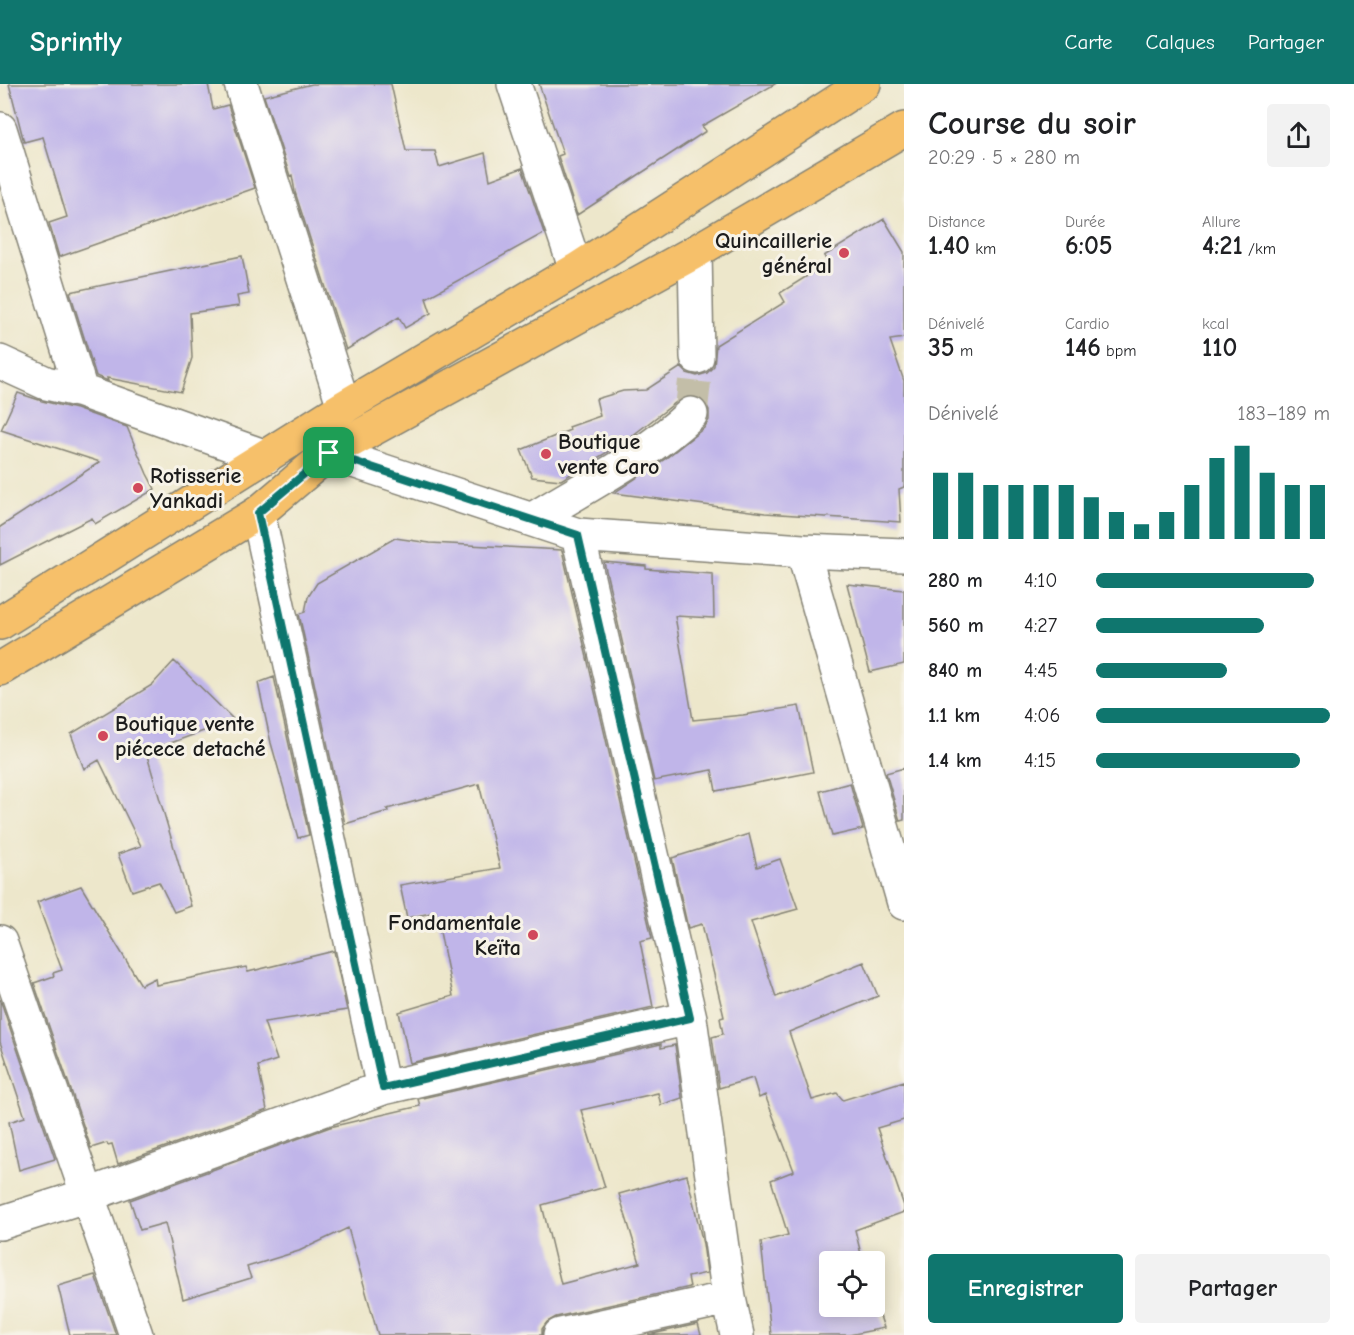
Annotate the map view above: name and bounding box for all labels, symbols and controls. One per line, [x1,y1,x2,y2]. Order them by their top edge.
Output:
text: Sprintly [30,26,122,58]
text: Carte [1065,30,1113,54]
text: Calques [1146,30,1215,54]
text: Partager [1248,30,1324,54]
text: Course du soir [928,104,1136,142]
button: share [1267,104,1330,167]
text: 20:29 · 5 × 280 m [928,146,1080,169]
text: Distance [928,213,985,231]
text: Durée [1065,213,1105,231]
text: Allure [1202,213,1241,231]
place label: Quincaillerie général [715,228,832,279]
text: 1.40 [928,231,970,261]
text: 6:05 [1065,231,1113,261]
text: 4:21 [1202,231,1243,261]
text: km [970,240,996,258]
text: /km [1243,240,1276,258]
marker: Quincaillerie général [837,246,851,260]
text: Dénivelé [928,315,984,333]
text: Cardio [1065,315,1110,333]
text: kcal [1202,315,1229,333]
text: 35 [928,333,955,363]
text: 146 [1065,333,1101,363]
text: 110 [1202,333,1237,363]
text: m [955,342,973,360]
text: bpm [1101,342,1136,360]
text: Dénivelé [928,402,999,425]
text: 183–189 m [1238,402,1330,425]
pin [303,427,354,478]
place label: Boutique vente Caro [557,429,659,480]
icon: arrive [312,436,345,469]
marker: Boutique vente Caro [539,447,553,461]
place label: Rotisserie Yankadi [150,463,241,514]
marker: Rotisserie Yankadi [131,481,145,495]
text: 280 m [928,569,983,592]
text: 4:10 [1024,569,1057,592]
text: 560 m [928,614,984,637]
text: 4:27 [1024,614,1057,637]
text: 840 m [928,659,982,682]
text: 4:45 [1024,659,1058,682]
text: 1.1 km [928,704,980,727]
text: 4:06 [1024,704,1060,727]
place label: Boutique vente piécece detaché [115,711,266,762]
marker: Boutique vente piécece detaché [96,729,110,743]
text: 1.4 km [928,749,982,772]
text: 4:15 [1024,749,1056,772]
place label: Fondamentale Keïta [388,910,521,961]
marker: Fondamentale Keïta [526,928,540,942]
map controls [819,1251,885,1317]
button: locate [819,1251,885,1317]
button: Enregistrer [928,1254,1123,1323]
button: Partager [1135,1254,1330,1323]

